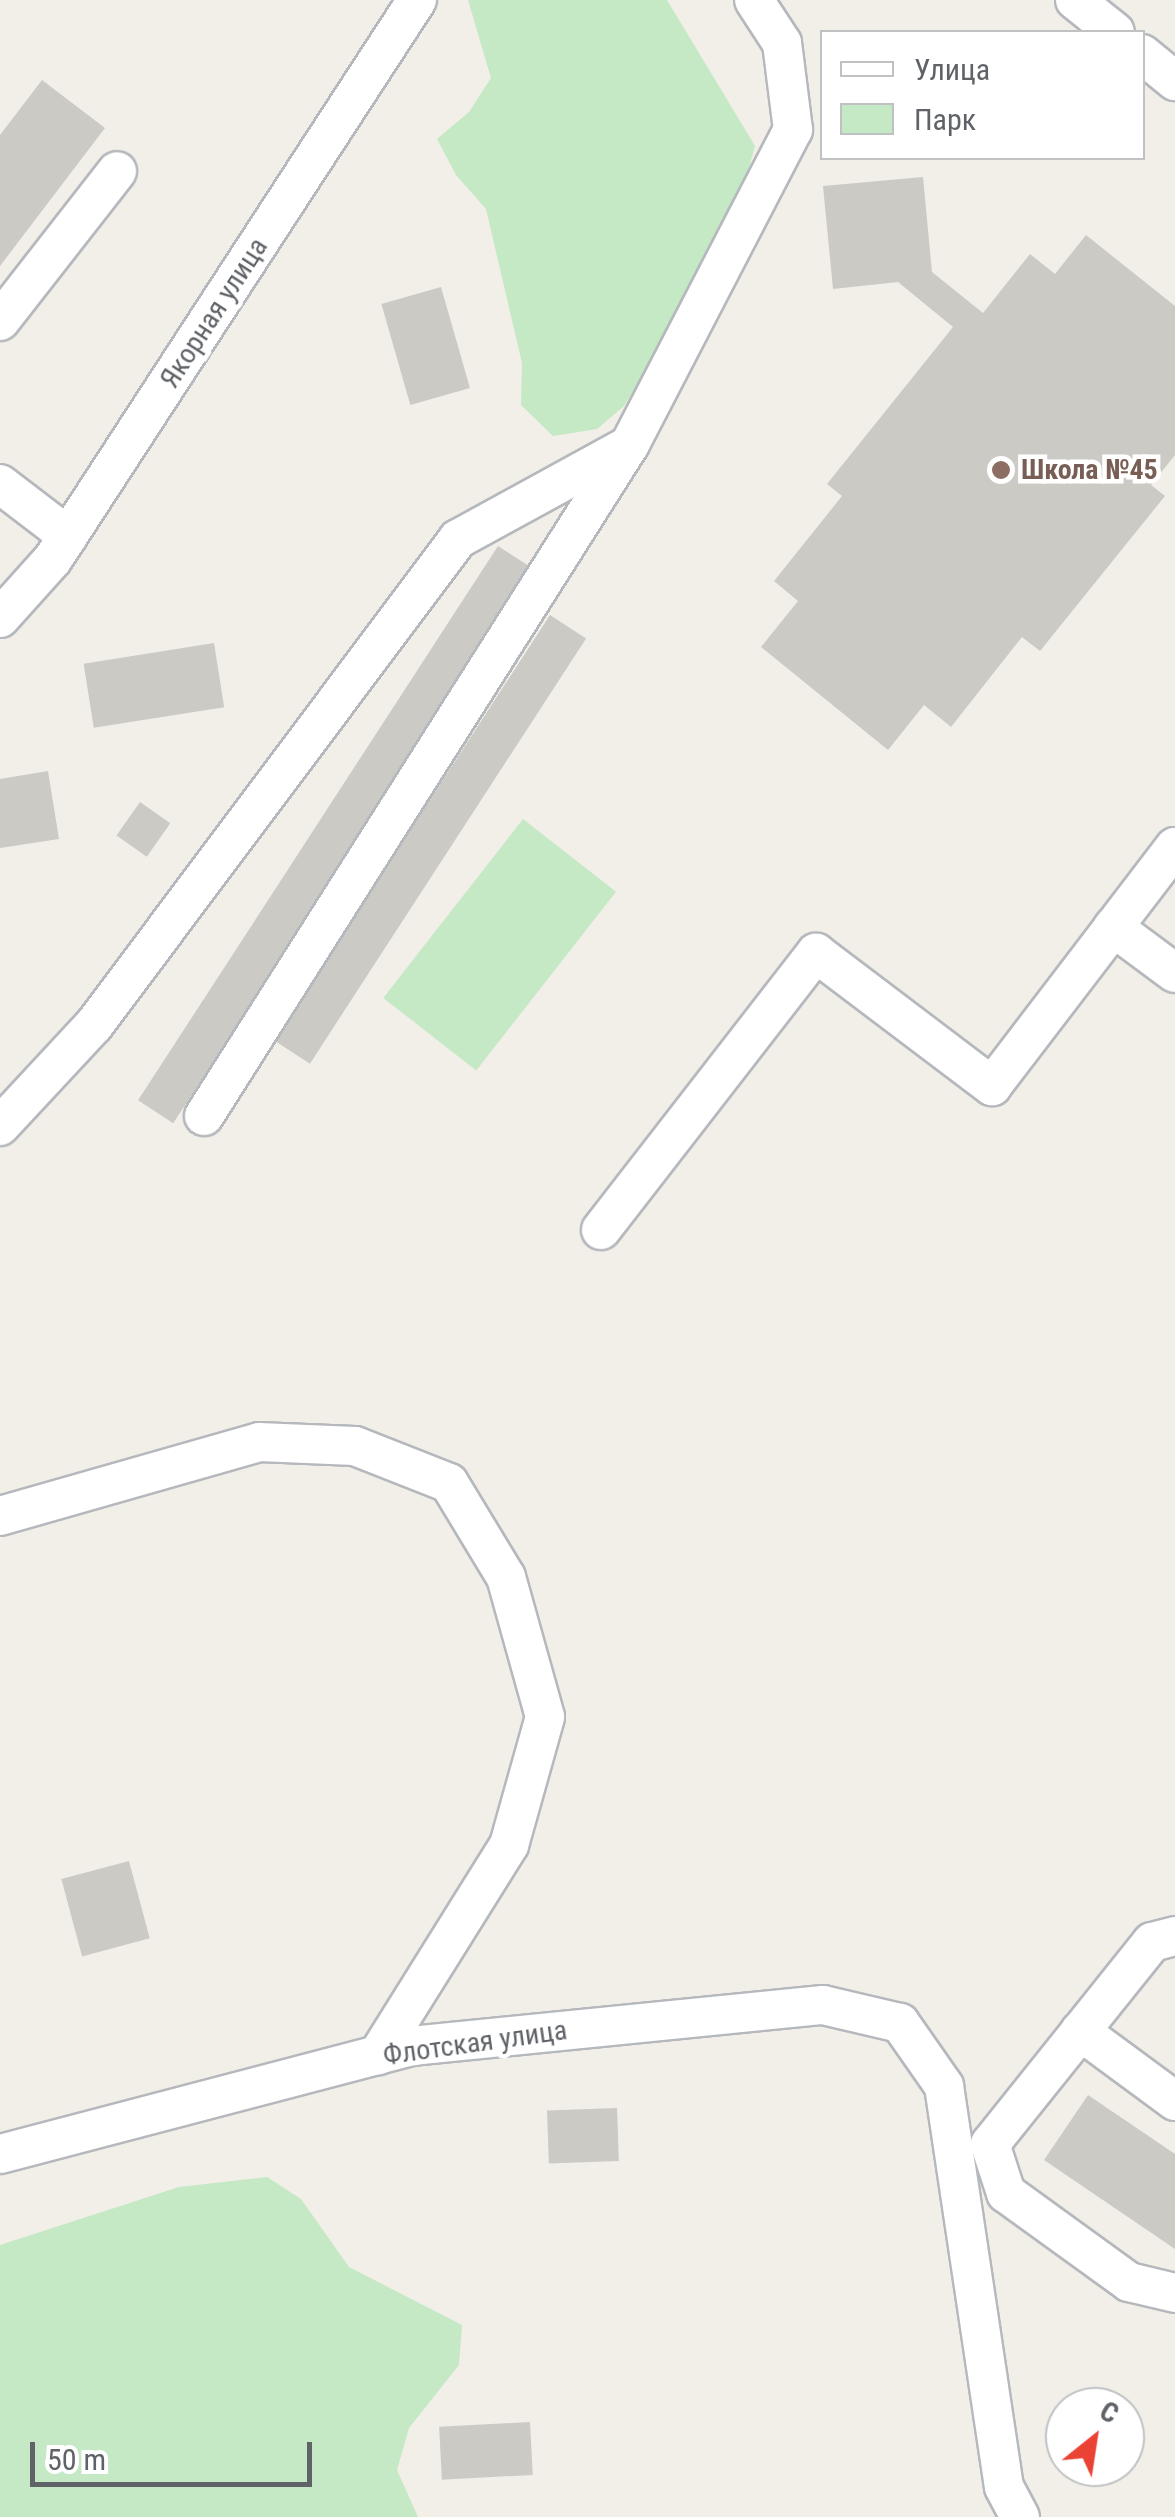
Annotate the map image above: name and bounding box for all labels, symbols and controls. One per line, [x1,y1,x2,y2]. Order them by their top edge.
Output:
legend [820,30,1145,160]
text: Улица [914,52,990,87]
text: Парк [914,102,976,137]
street label: Якорная улица [153,232,275,394]
place label: Школа №45 [1021,453,1158,487]
marker: Школа №45 [990,459,1012,481]
street label: Флотская улица [381,2013,569,2073]
north arrow [1045,2387,1145,2487]
text: С [1094,2394,1124,2431]
scale bar [35,2422,318,2484]
text: 50 m [47,2442,106,2477]

